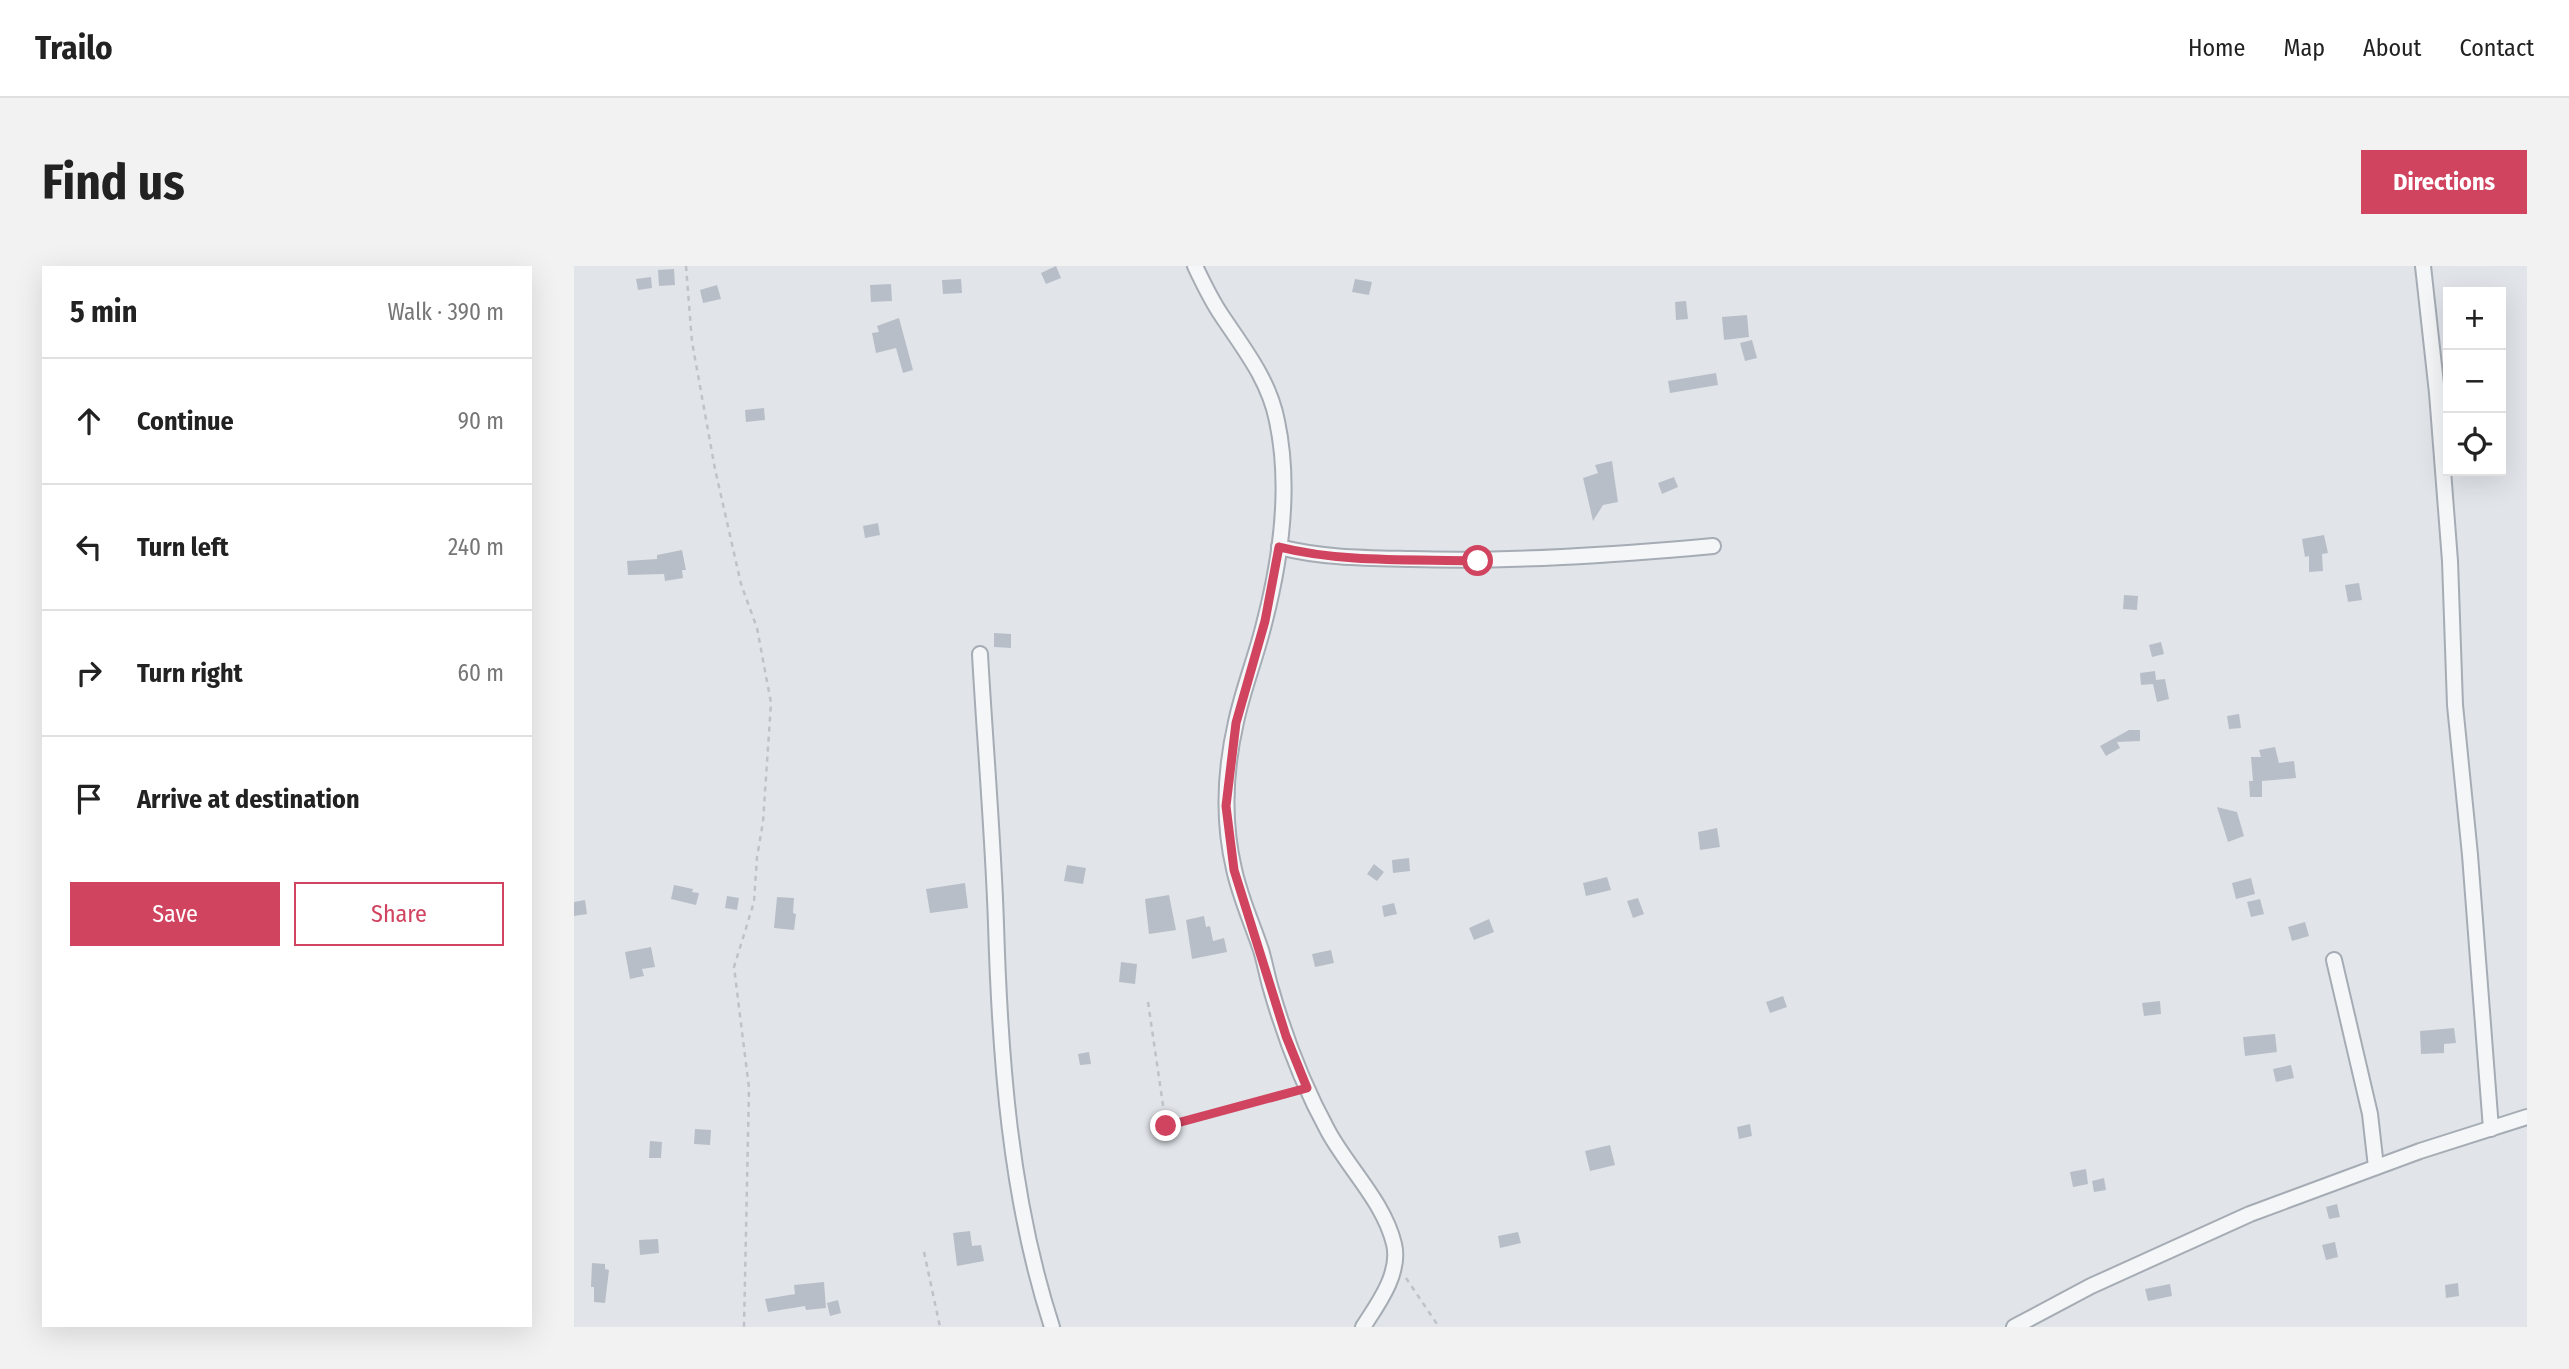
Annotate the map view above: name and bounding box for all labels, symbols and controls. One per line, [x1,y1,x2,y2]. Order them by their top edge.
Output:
text: Trailo [35,28,113,68]
text: Home [2188,34,2245,62]
text: Map [2283,34,2325,62]
text: About [2363,34,2421,62]
text: Contact [2459,34,2534,62]
button: Directions [2361,150,2527,214]
text: Find us [42,153,185,212]
map controls [2443,287,2506,476]
button: + [2443,287,2506,350]
text: 5 min [70,294,137,330]
text: Walk · 390 m [388,298,504,326]
button: − [2443,350,2506,413]
icon: ahead [70,402,108,440]
text: Continue [137,406,234,437]
text: 90 m [458,407,504,435]
button: locate [2443,413,2506,476]
icon: left [70,528,108,566]
text: Turn left [137,532,229,563]
text: 240 m [448,533,504,561]
route start [1462,545,1493,576]
icon: right [70,654,108,692]
text: Turn right [137,658,243,689]
text: 60 m [458,659,504,687]
icon: arrive [70,780,108,818]
text: Arrive at destination [137,784,360,815]
button: Save [70,882,280,946]
button: Share [294,882,504,946]
route end [1150,1110,1181,1141]

